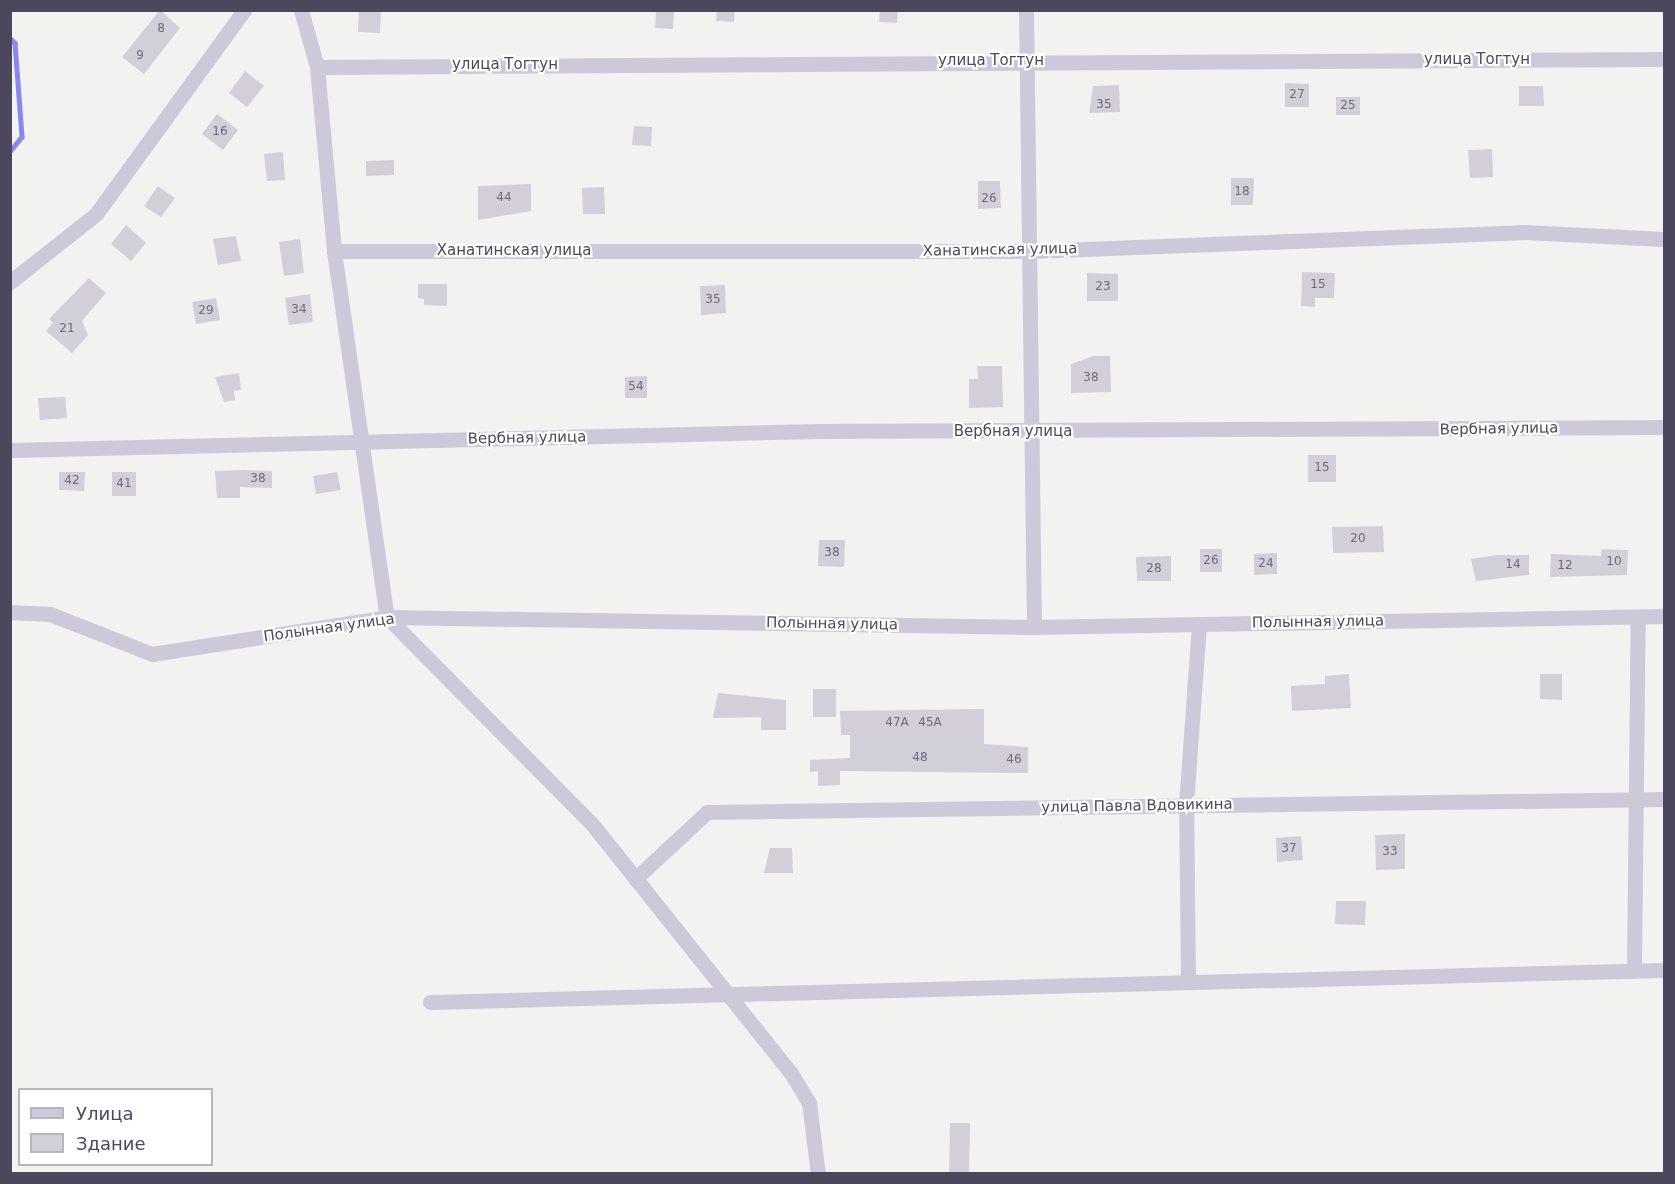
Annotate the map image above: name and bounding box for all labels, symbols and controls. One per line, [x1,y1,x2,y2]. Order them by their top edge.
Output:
house number: 8 [157,22,165,36]
house number: 9 [136,49,144,63]
street label: улица Тогтун [1424,51,1530,69]
street label: улица Тогтун [938,52,1044,70]
street label: улица Тогтун [452,56,558,74]
house number: 27 [1289,88,1305,102]
house number: 35 [1096,98,1112,112]
house number: 25 [1340,99,1356,113]
house number: 16 [212,125,228,139]
house number: 18 [1234,185,1250,199]
house number: 44 [496,191,512,205]
house number: 26 [981,192,997,206]
street label: Ханатинская улица [923,240,1077,260]
street label: Ханатинская улица [437,242,591,260]
house number: 15 [1310,278,1326,292]
house number: 23 [1095,280,1111,294]
house number: 35 [705,293,721,307]
house number: 34 [291,303,307,317]
house number: 29 [198,304,214,318]
house number: 21 [59,322,75,336]
house number: 38 [1083,371,1099,385]
house number: 54 [628,380,644,394]
street label: Вербная улица [1440,419,1558,439]
street label: Вербная улица [954,423,1072,441]
street label: Вербная улица [468,428,586,448]
house number: 15 [1314,461,1330,475]
house number: 38 [250,472,266,486]
house number: 42 [64,474,80,488]
house number: 41 [116,477,132,491]
house number: 20 [1350,532,1366,546]
house number: 38 [824,546,840,560]
house number: 26 [1203,554,1219,568]
house number: 10 [1606,555,1622,569]
house number: 24 [1258,557,1274,571]
house number: 14 [1505,558,1521,572]
house number: 12 [1557,559,1573,573]
house number: 28 [1146,562,1162,576]
street label: Полынная улица [262,610,396,646]
street label: Полынная улица [1252,612,1384,632]
street label: Полынная улица [766,614,898,634]
house number: 47А [885,716,909,730]
house number: 45А [918,716,942,730]
house number: 48 [912,751,928,765]
house number: 46 [1006,753,1022,767]
street label: улица Павла Вдовикина [1041,795,1233,817]
house number: 37 [1281,842,1297,856]
house number: 33 [1382,845,1398,859]
legend [18,1088,213,1166]
text: Улица [76,1103,133,1124]
text: Здание [76,1133,146,1154]

